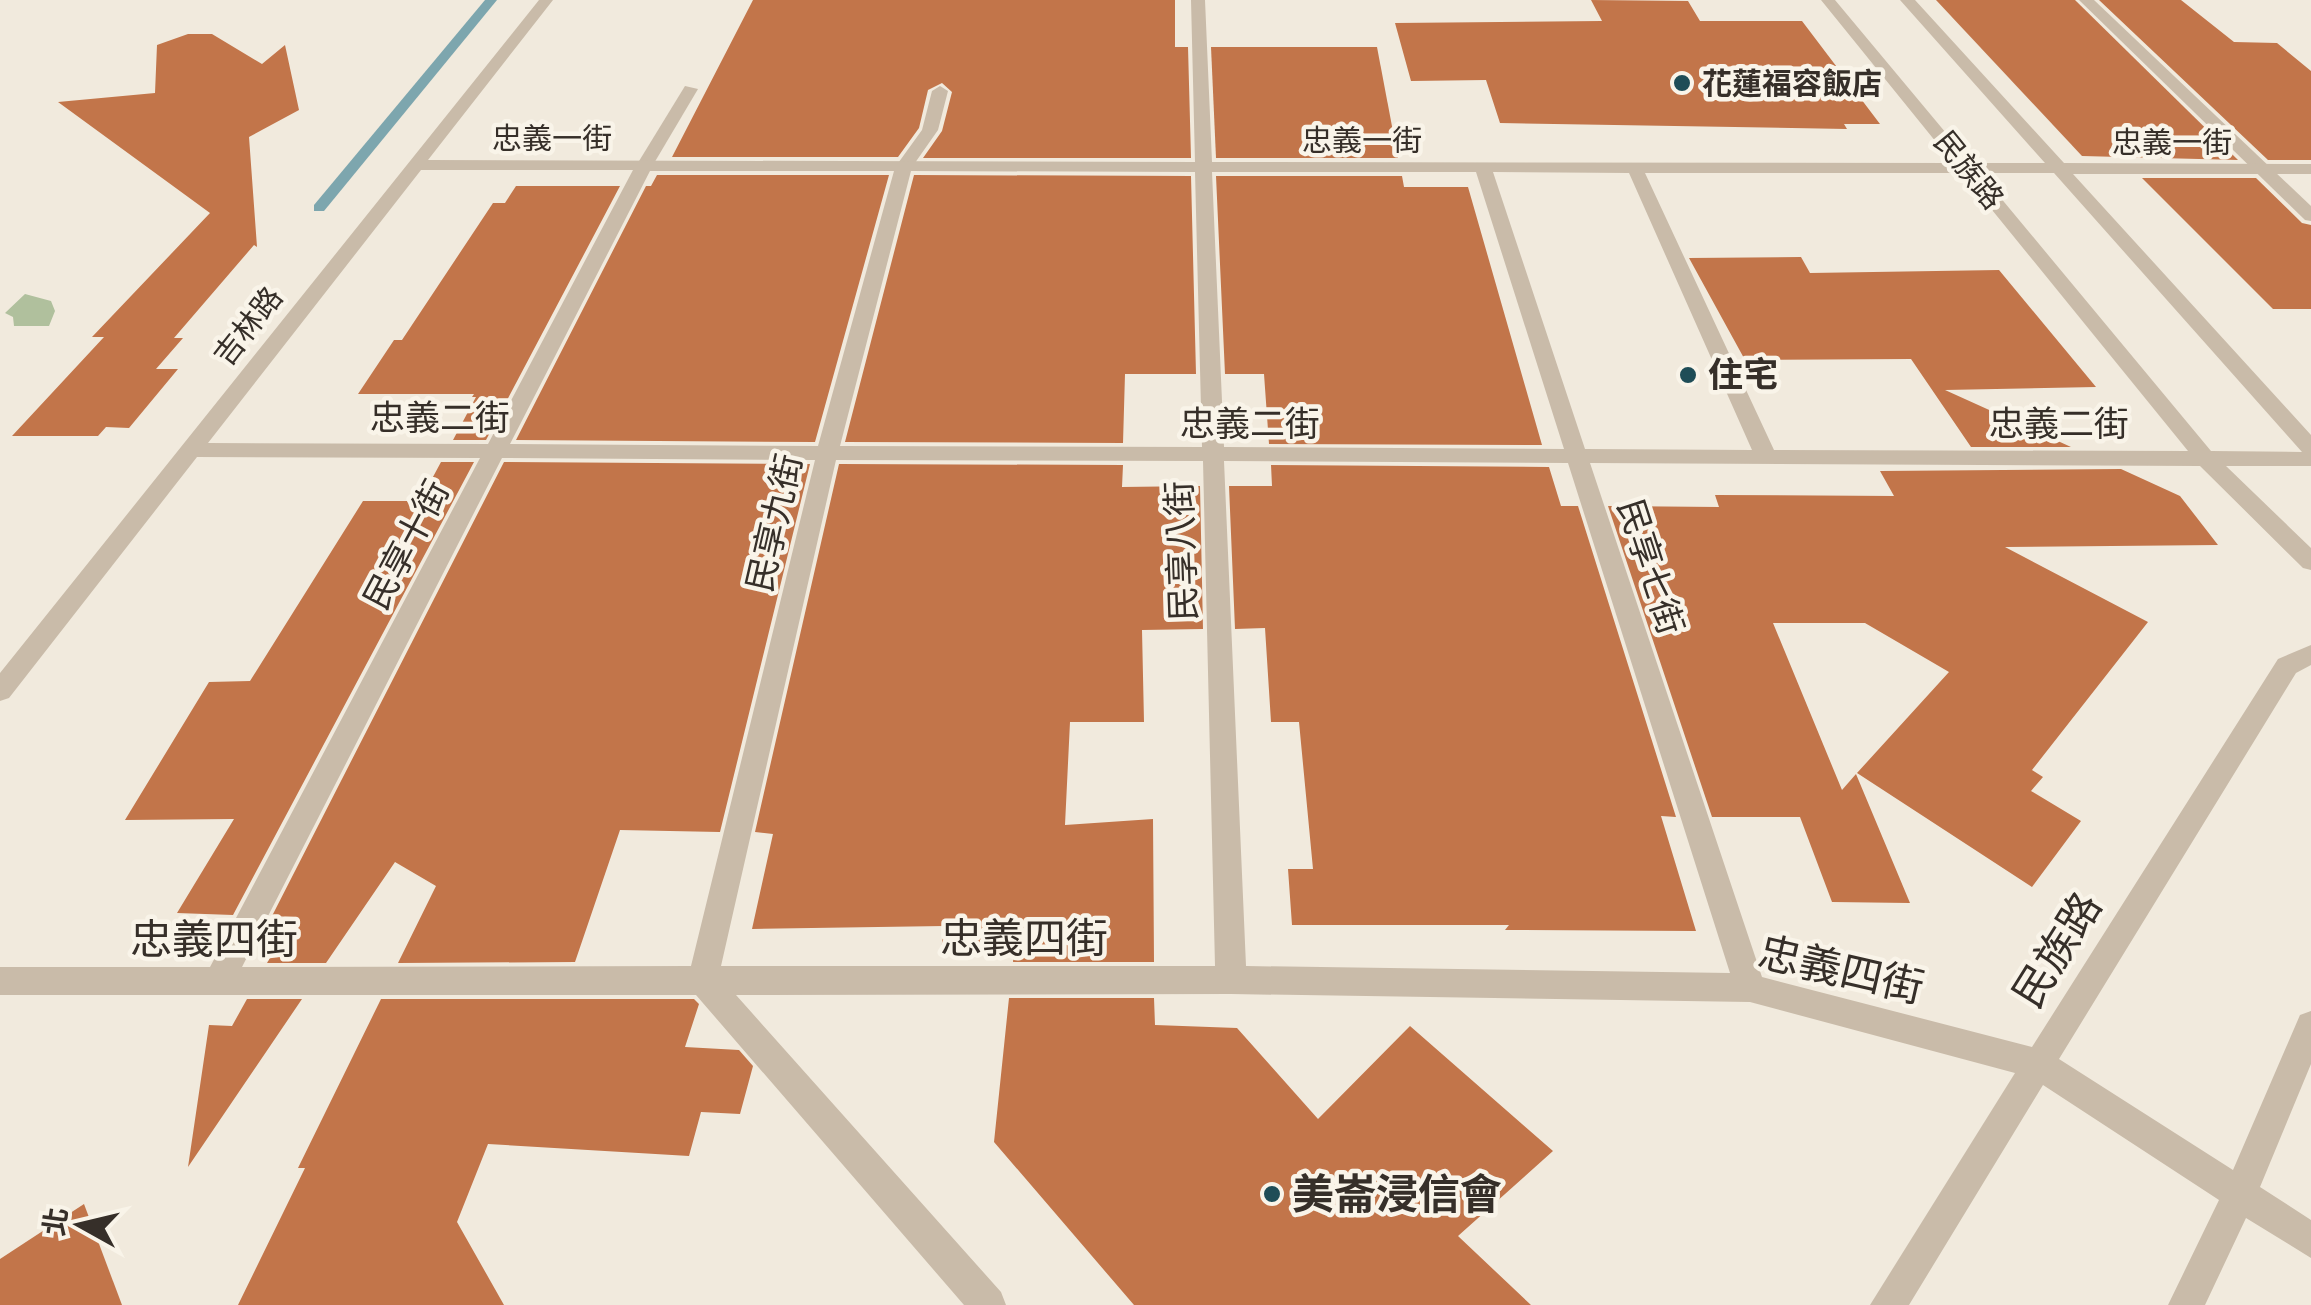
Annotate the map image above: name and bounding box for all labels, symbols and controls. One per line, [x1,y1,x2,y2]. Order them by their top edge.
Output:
place label: 花蓮福容飯店 [1702,66,1882,101]
marker: 花蓮福容飯店 [1671,72,1693,94]
street label: 忠義一街 [492,121,612,156]
street label: 忠義一街 [1302,123,1422,158]
street label: 民族路 [1927,124,2011,216]
street label: 忠義一街 [2112,125,2232,160]
street label: 吉林路 [207,280,289,372]
place label: 住宅 [1708,355,1778,396]
marker: 住宅 [1677,364,1699,386]
street label: 忠義二街 [370,398,510,439]
street label: 忠義二街 [1180,404,1320,445]
street label: 忠義二街 [1989,404,2129,445]
street label: 民享九街 [739,450,811,596]
street label: 民享十街 [356,474,458,616]
street label: 民享八街 [1159,480,1205,622]
street label: 民享七街 [1609,494,1691,640]
street label: 民族路 [2003,884,2111,1016]
street label: 忠義四街 [940,914,1108,963]
street label: 忠義四街 [130,915,298,964]
street label: 忠義四街 [1754,927,1928,1013]
place label: 美崙浸信會 [1292,1170,1502,1219]
north arrow [30,1175,130,1275]
marker: 美崙浸信會 [1261,1183,1283,1205]
text: 北 [37,1205,74,1238]

